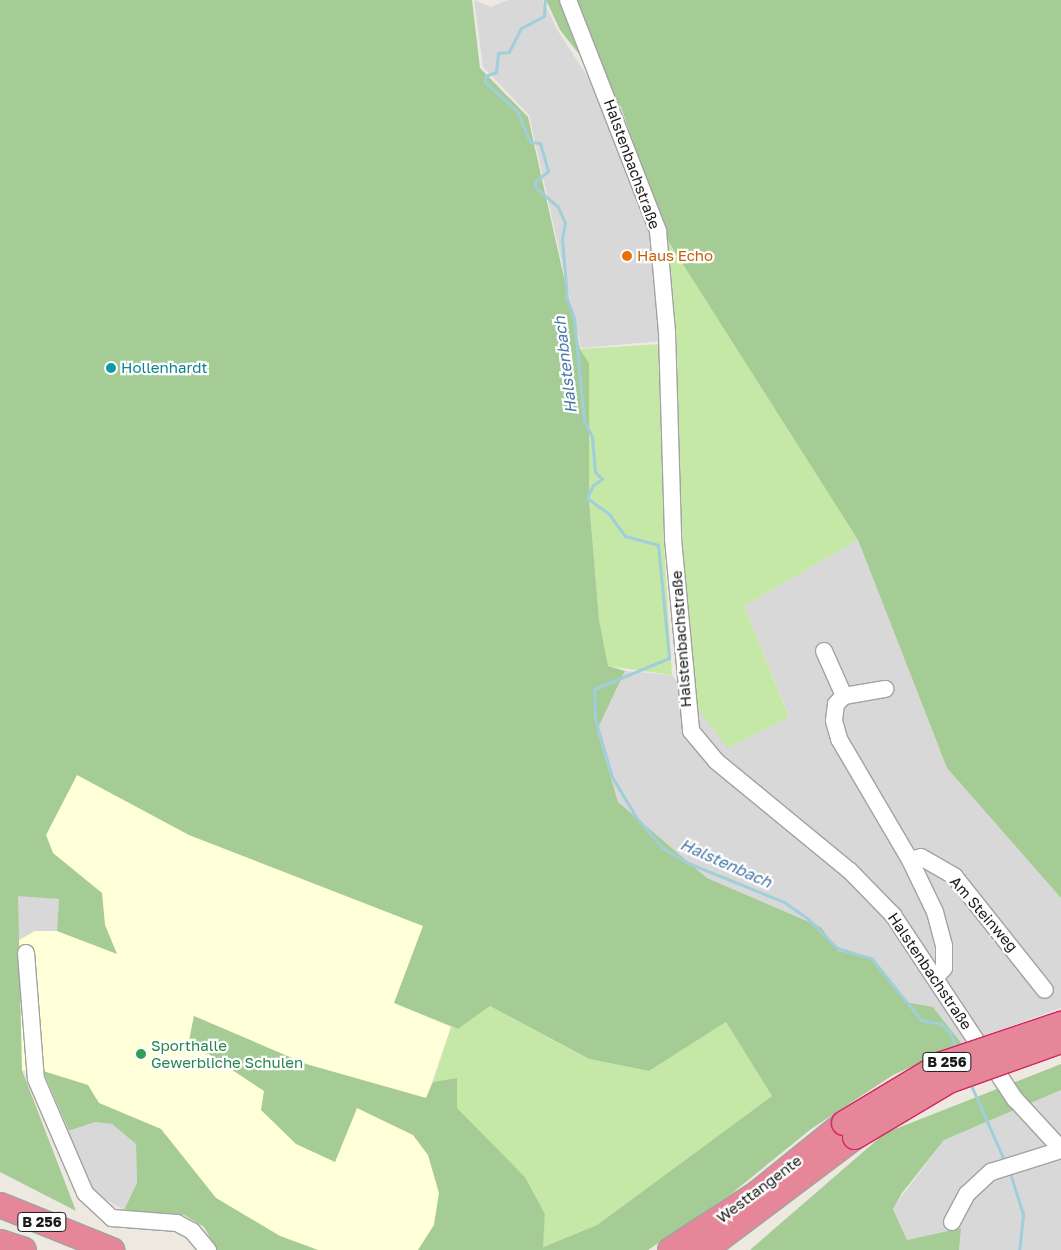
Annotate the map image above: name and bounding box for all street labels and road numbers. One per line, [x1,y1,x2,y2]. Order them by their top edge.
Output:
street label: Halstenbachstraße [600,96,664,232]
street label: Halstenbachstraße [667,570,695,708]
street label: Am Steinweg [946,873,1022,955]
street label: Halstenbachstraße [884,909,976,1033]
road number: B 256 [922,1050,972,1074]
street label: Westtangente [713,1151,805,1227]
road number: B 256 [17,1210,67,1234]

